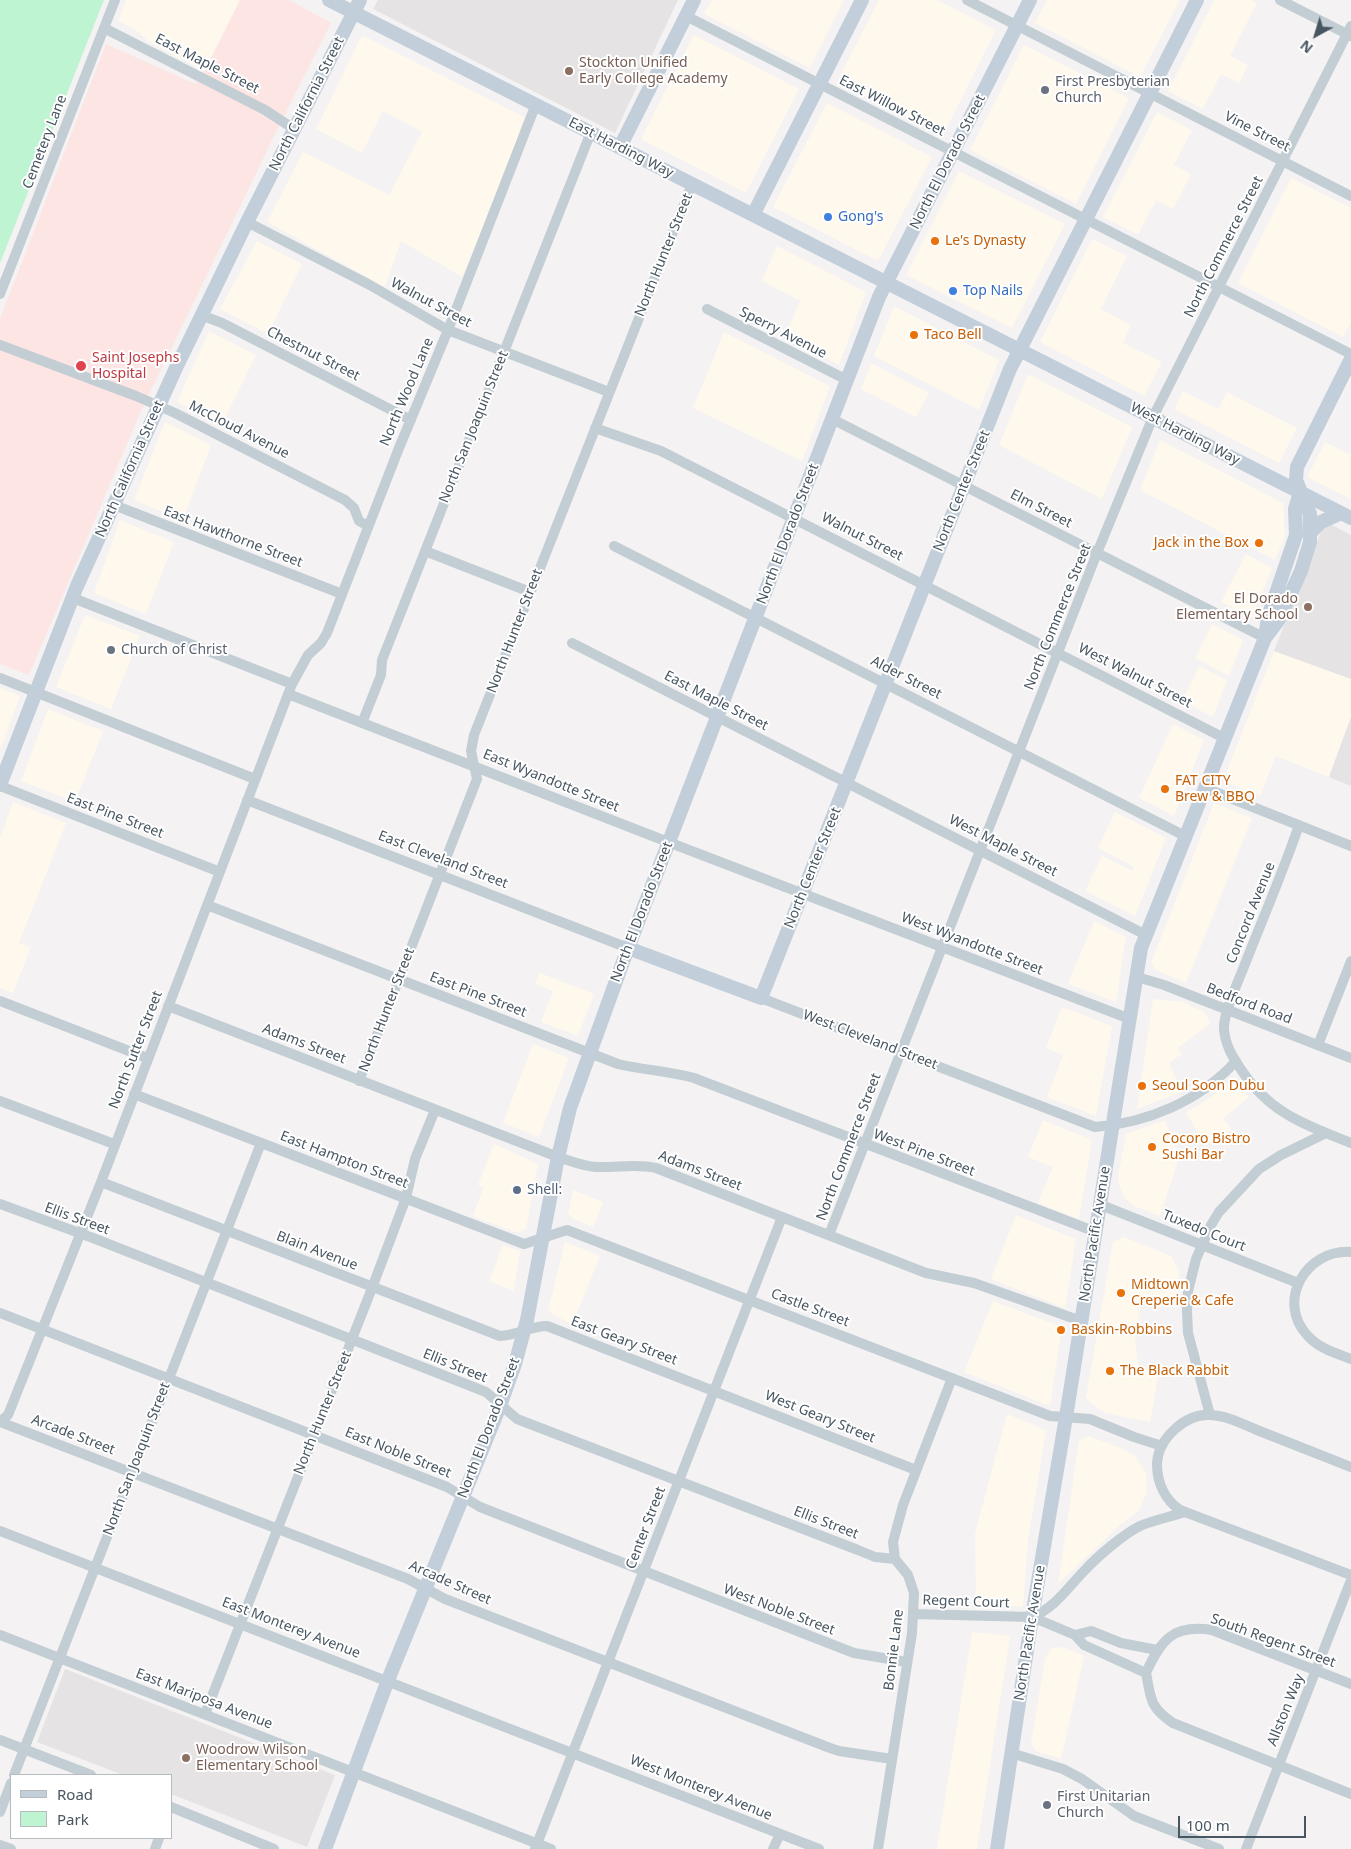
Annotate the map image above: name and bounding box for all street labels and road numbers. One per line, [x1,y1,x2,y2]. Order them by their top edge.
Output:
street label: East Maple Street [152,31,262,97]
street label: North California Street [266,34,348,174]
street label: East Willow Street [836,72,948,140]
street label: North El Dorado Street [907,92,989,232]
street label: Cemetery Lane [19,93,71,191]
street label: Vine Street [1221,108,1293,156]
street label: East Harding Way [566,114,676,182]
street label: North Commerce Street [1181,173,1267,321]
street label: North Hunter Street [632,191,696,319]
street label: Walnut Street [388,275,474,331]
street label: Sperry Avenue [737,304,829,362]
street label: Chestnut Street [264,323,362,385]
street label: North Wood Lane [377,335,437,449]
street label: North San Joaquin Street [436,349,512,505]
street label: McCloud Avenue [186,397,292,463]
street label: North California Street [92,398,168,540]
street label: West Harding Way [1127,399,1243,469]
street label: North Center Street [930,428,994,554]
street label: North El Dorado Street [753,461,823,607]
street label: Elm Street [1007,486,1075,532]
street label: East Hawthorne Street [161,503,305,571]
street label: Walnut Street [818,509,906,565]
street label: North Commerce Street [1021,541,1095,693]
street label: North Hunter Street [484,567,546,695]
street label: West Walnut Street [1075,640,1195,712]
street label: Alder Street [868,653,944,703]
street label: East Maple Street [661,668,771,734]
street label: East Wyandotte Street [480,746,622,816]
street label: East Pine Street [64,790,166,842]
street label: North Center Street [781,805,845,931]
street label: West Maple Street [946,811,1060,881]
street label: East Cleveland Street [376,828,510,892]
street label: North El Dorado Street [607,839,677,985]
street label: Concord Avenue [1223,860,1279,966]
street label: West Wyandotte Street [899,909,1045,979]
street label: North Hunter Street [356,946,418,1074]
street label: East Pine Street [427,969,529,1021]
street label: Bedford Road [1204,980,1294,1028]
street label: North Sutter Street [106,989,166,1111]
street label: West Cleveland Street [800,1007,940,1073]
street label: Adams Street [260,1020,348,1068]
street label: North Commerce Street [813,1071,885,1223]
street label: West Pine Street [871,1126,977,1180]
street label: East Hampton Street [278,1128,410,1192]
street label: Adams Street [656,1147,744,1195]
street label: North Pacific Avenue [1076,1165,1114,1303]
street label: Ellis Street [42,1199,112,1239]
street label: Tuxedo Court [1160,1207,1248,1255]
street label: Blain Avenue [274,1228,360,1274]
street label: Castle Street [768,1285,852,1331]
street label: East Geary Street [568,1313,680,1369]
street label: Ellis Street [420,1345,490,1387]
street label: North Hunter Street [291,1349,355,1477]
street label: North El Dorado Street [454,1355,524,1501]
street label: North San Joaquin Street [100,1380,174,1538]
street label: West Geary Street [762,1387,878,1447]
street label: Arcade Street [29,1411,117,1459]
street label: East Noble Street [342,1424,454,1482]
street label: Center Street [623,1484,669,1572]
street label: Ellis Street [791,1503,861,1543]
street label: Arcade Street [406,1557,494,1609]
street label: North Pacific Avenue [1011,1564,1049,1702]
street label: West Noble Street [721,1581,837,1639]
street label: Regent Court [922,1592,1010,1612]
street label: East Monterey Avenue [219,1594,363,1662]
street label: Bonnie Lane [881,1608,907,1692]
street label: South Regent Street [1208,1611,1338,1671]
street label: East Mariposa Avenue [133,1665,275,1733]
street label: Allston Way [1264,1671,1308,1749]
street label: West Monterey Avenue [627,1752,775,1824]

